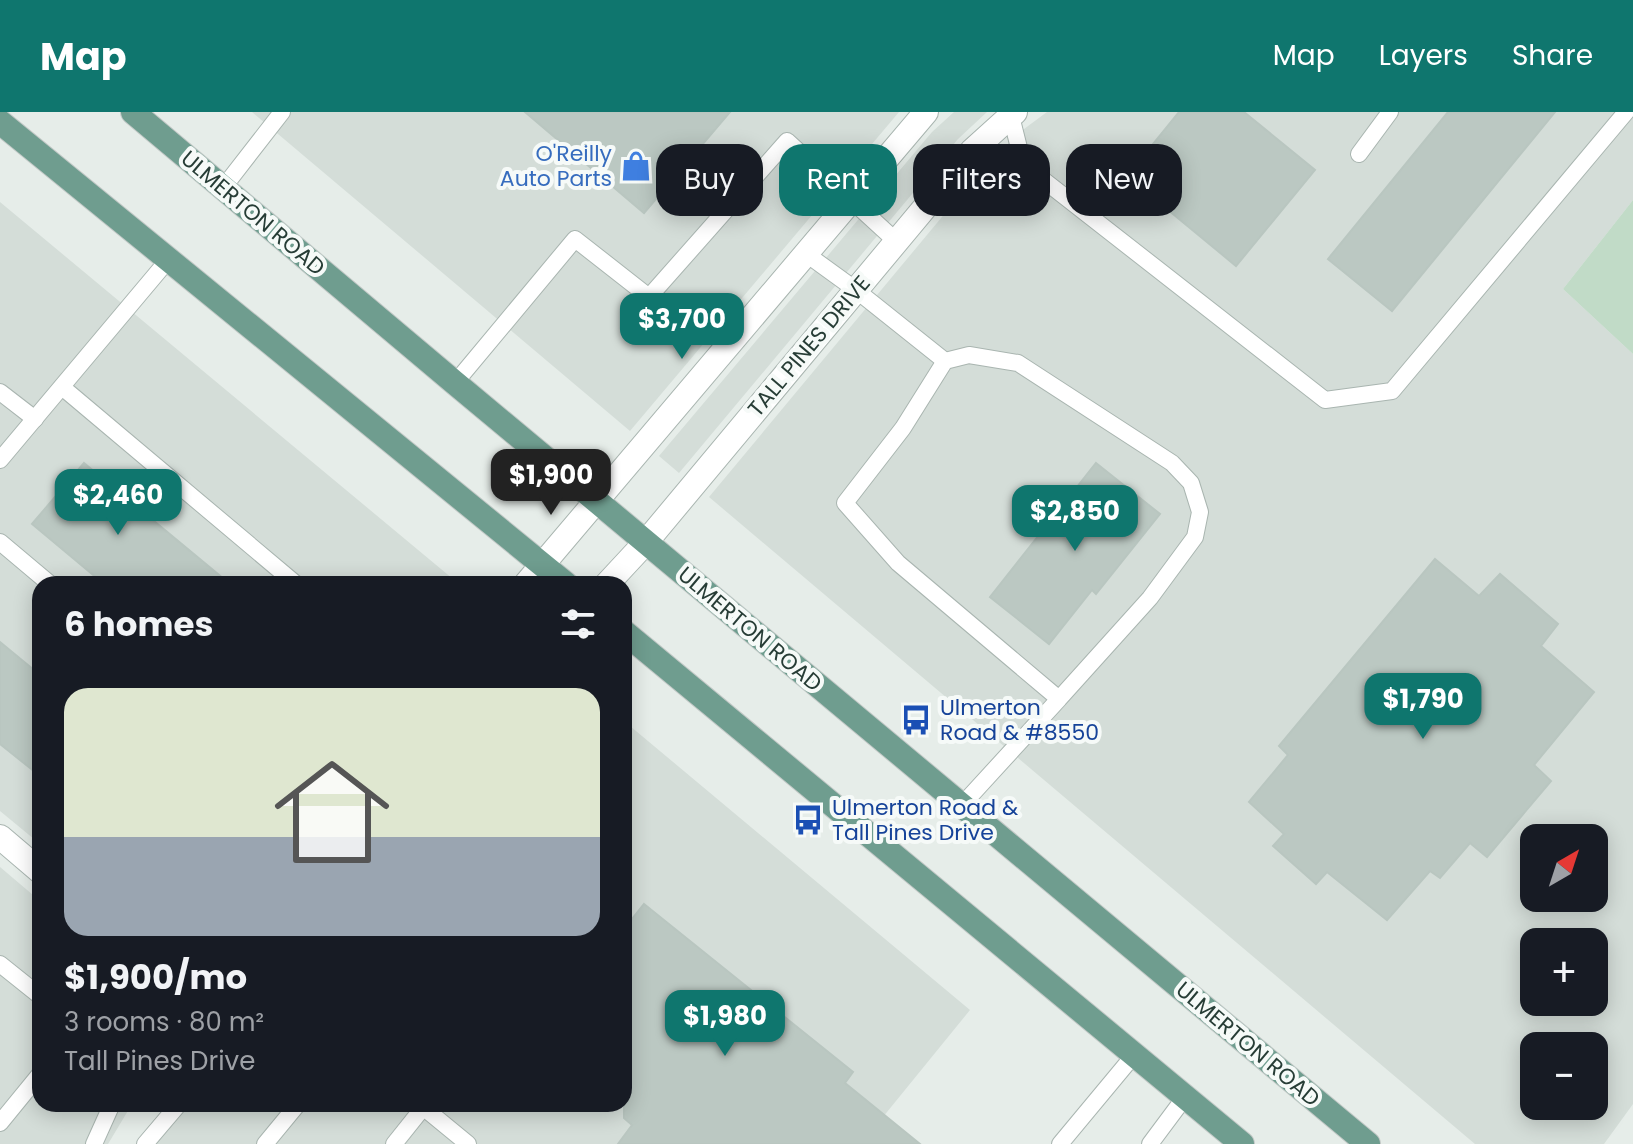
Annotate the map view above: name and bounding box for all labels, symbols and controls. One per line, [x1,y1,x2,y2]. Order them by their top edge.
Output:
text: Map [40,30,127,83]
text: Map [1273,36,1335,75]
text: Layers [1379,36,1468,75]
text: Share [1512,36,1593,75]
place label: O'Reilly Auto Parts [500,138,613,194]
street label: ULMERTON ROAD [174,143,332,283]
chip: Buy [656,144,763,216]
chip: Rent [779,144,897,216]
chip: Filters [913,144,1050,216]
chip: New [1066,144,1182,216]
shop icon: O'Reilly Auto Parts [619,149,653,183]
street label: TALL PINES DRIVE [741,269,877,423]
pin: $3,700 [617,293,747,361]
text: $3,700 [638,301,726,337]
pin: $1,900 [486,449,616,517]
text: $1,900 [509,457,593,493]
pin: $2,460 [53,469,183,537]
text: $2,460 [73,477,163,513]
pin: $2,850 [1010,485,1140,553]
text: $2,850 [1030,493,1120,529]
street label: ULMERTON ROAD [671,559,829,699]
text: 6 homes [64,600,213,648]
icon: filters [556,602,600,646]
pin: $1,790 [1358,673,1488,741]
text: $1,790 [1382,681,1464,717]
place label: Ulmerton Road & #8550 [940,692,1099,748]
bus stop icon: Ulmerton Road & #8550 [899,703,933,737]
icon: home [260,740,404,884]
place label: Ulmerton Road & Tall Pines Drive [832,792,1019,848]
bus stop icon: Ulmerton Road & Tall Pines Drive [791,803,825,837]
north arrow [1520,824,1608,912]
map controls [1520,824,1608,1120]
button: + [1520,928,1608,1016]
text: $1,900/mo [64,953,247,1001]
street label: ULMERTON ROAD [1169,974,1327,1114]
pin: $1,980 [660,990,790,1058]
text: $1,980 [683,998,767,1034]
text: 3 rooms · 80 m² [64,1004,264,1040]
button: − [1520,1032,1608,1120]
text: Tall Pines Drive [64,1043,255,1079]

